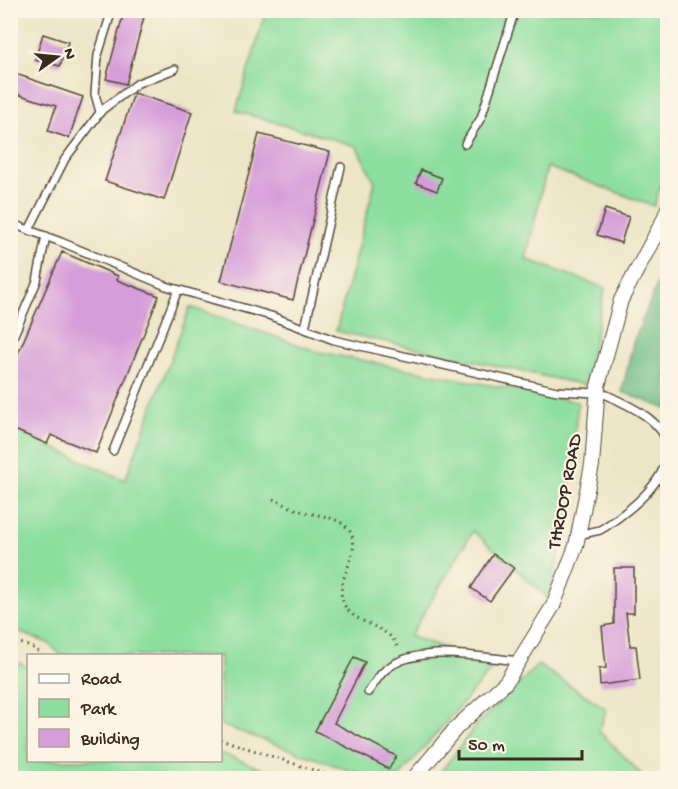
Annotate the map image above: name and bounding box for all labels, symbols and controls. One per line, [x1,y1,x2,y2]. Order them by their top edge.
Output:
north arrow [27,27,87,87]
text: N [58,47,79,62]
street label: THROOP ROAD [544,431,589,552]
legend [27,654,222,762]
text: Road [81,670,122,691]
text: Park [80,700,117,721]
scale bar [459,723,582,761]
text: Building [80,730,140,751]
text: 50 m [468,736,505,757]

